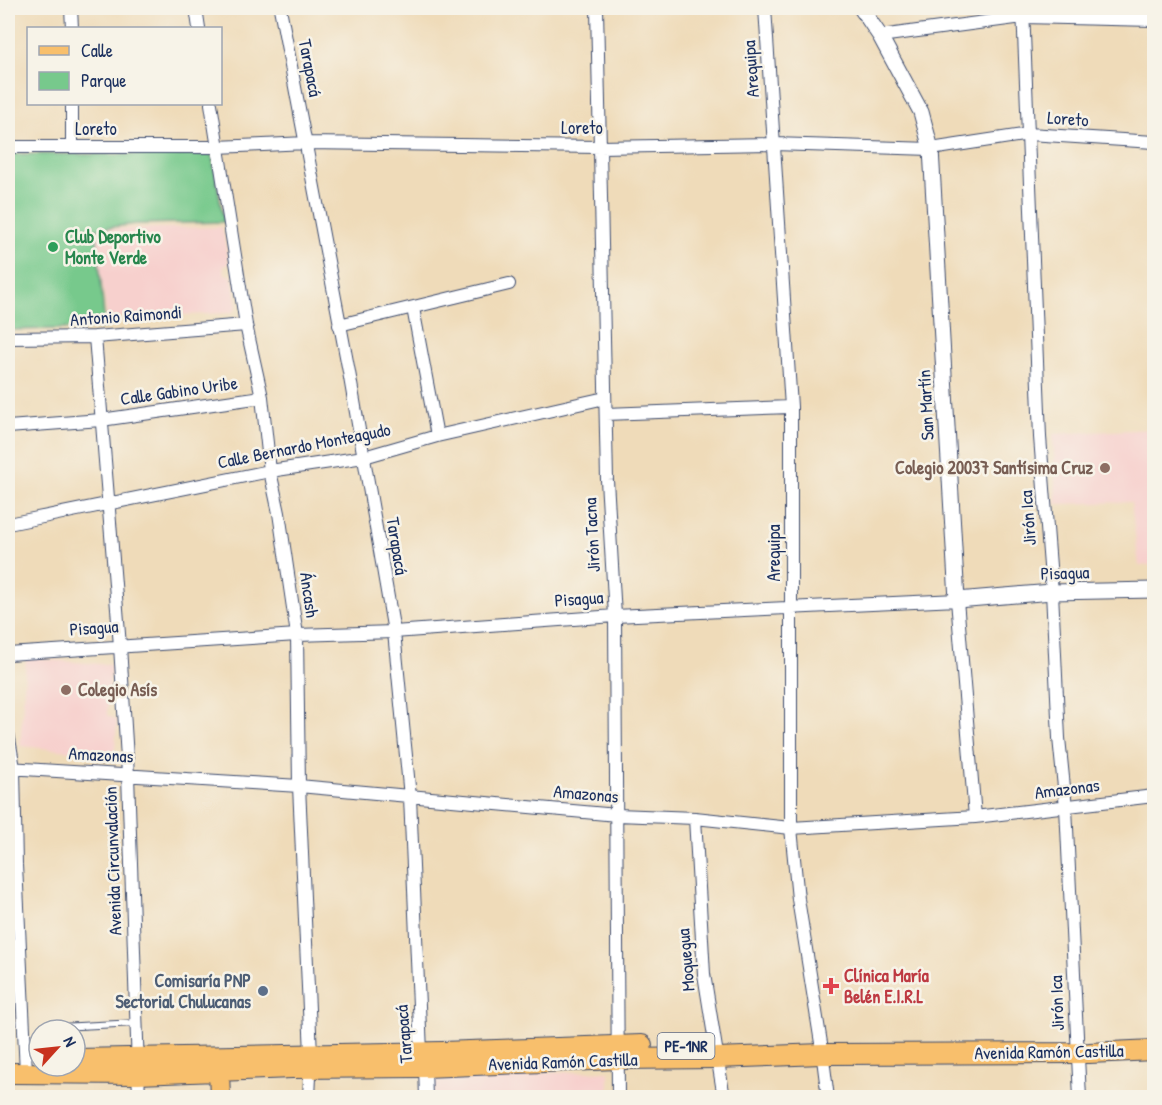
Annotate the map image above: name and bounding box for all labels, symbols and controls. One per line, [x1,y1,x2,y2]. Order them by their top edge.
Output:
legend [27,27,222,105]
street label: Tarapacá [293,37,328,99]
text: Calle [81,38,113,63]
street label: Arequipa [736,40,765,98]
text: Parque [81,68,126,93]
street label: Loreto [1046,105,1090,132]
street label: Loreto [561,115,603,140]
street label: Loreto [75,116,117,141]
place label: Club Deportivo Monte Verde [65,224,161,270]
marker: Club Deportivo Monte Verde [46,240,60,254]
street label: Antonio Raimondi [69,299,183,332]
street label: San Martín [911,369,940,441]
street label: Calle Gabino Uribe [119,370,239,411]
street label: Calle Bernardo Monteagudo [215,416,393,475]
place label: Colegio 20037 Santísima Cruz [895,455,1093,481]
marker: Colegio 20037 Santísima Cruz [1098,461,1112,475]
street label: Jirón Ica [1013,490,1042,547]
street label: Jirón Tacna [577,497,606,573]
street label: Tarapacá [381,515,414,577]
street label: Arequipa [761,524,786,582]
street label: Pisagua [1040,559,1090,586]
street label: Áncash [294,571,325,620]
street label: Pisagua [554,584,604,613]
street label: Pisagua [69,613,119,642]
place label: Colegio Asís [78,677,157,703]
marker: Colegio Asís [59,683,73,697]
street label: Amazonas [68,740,134,769]
street label: Amazonas [1033,772,1101,805]
street label: Amazonas [552,778,620,809]
street label: Avenida Circunvalación [97,786,128,936]
street label: Moquegua [670,928,701,992]
place label: Clínica María Belén E.I.R.L [844,963,930,1009]
place label: Comisaría PNP Sectorial Chulucanas [115,968,251,1014]
street label: Jirón Ica [1043,975,1070,1031]
marker: Clínica María Belén E.I.R.L [822,977,840,995]
marker: Comisaría PNP Sectorial Chulucanas [256,984,270,998]
street label: Tarapacá [389,1004,418,1064]
north arrow [27,1018,87,1078]
text: N [59,1032,82,1050]
road number: PE-1NR [658,1033,714,1059]
street label: Avenida Ramón Castilla [974,1038,1124,1065]
street label: Avenida Ramón Castilla [488,1046,638,1077]

